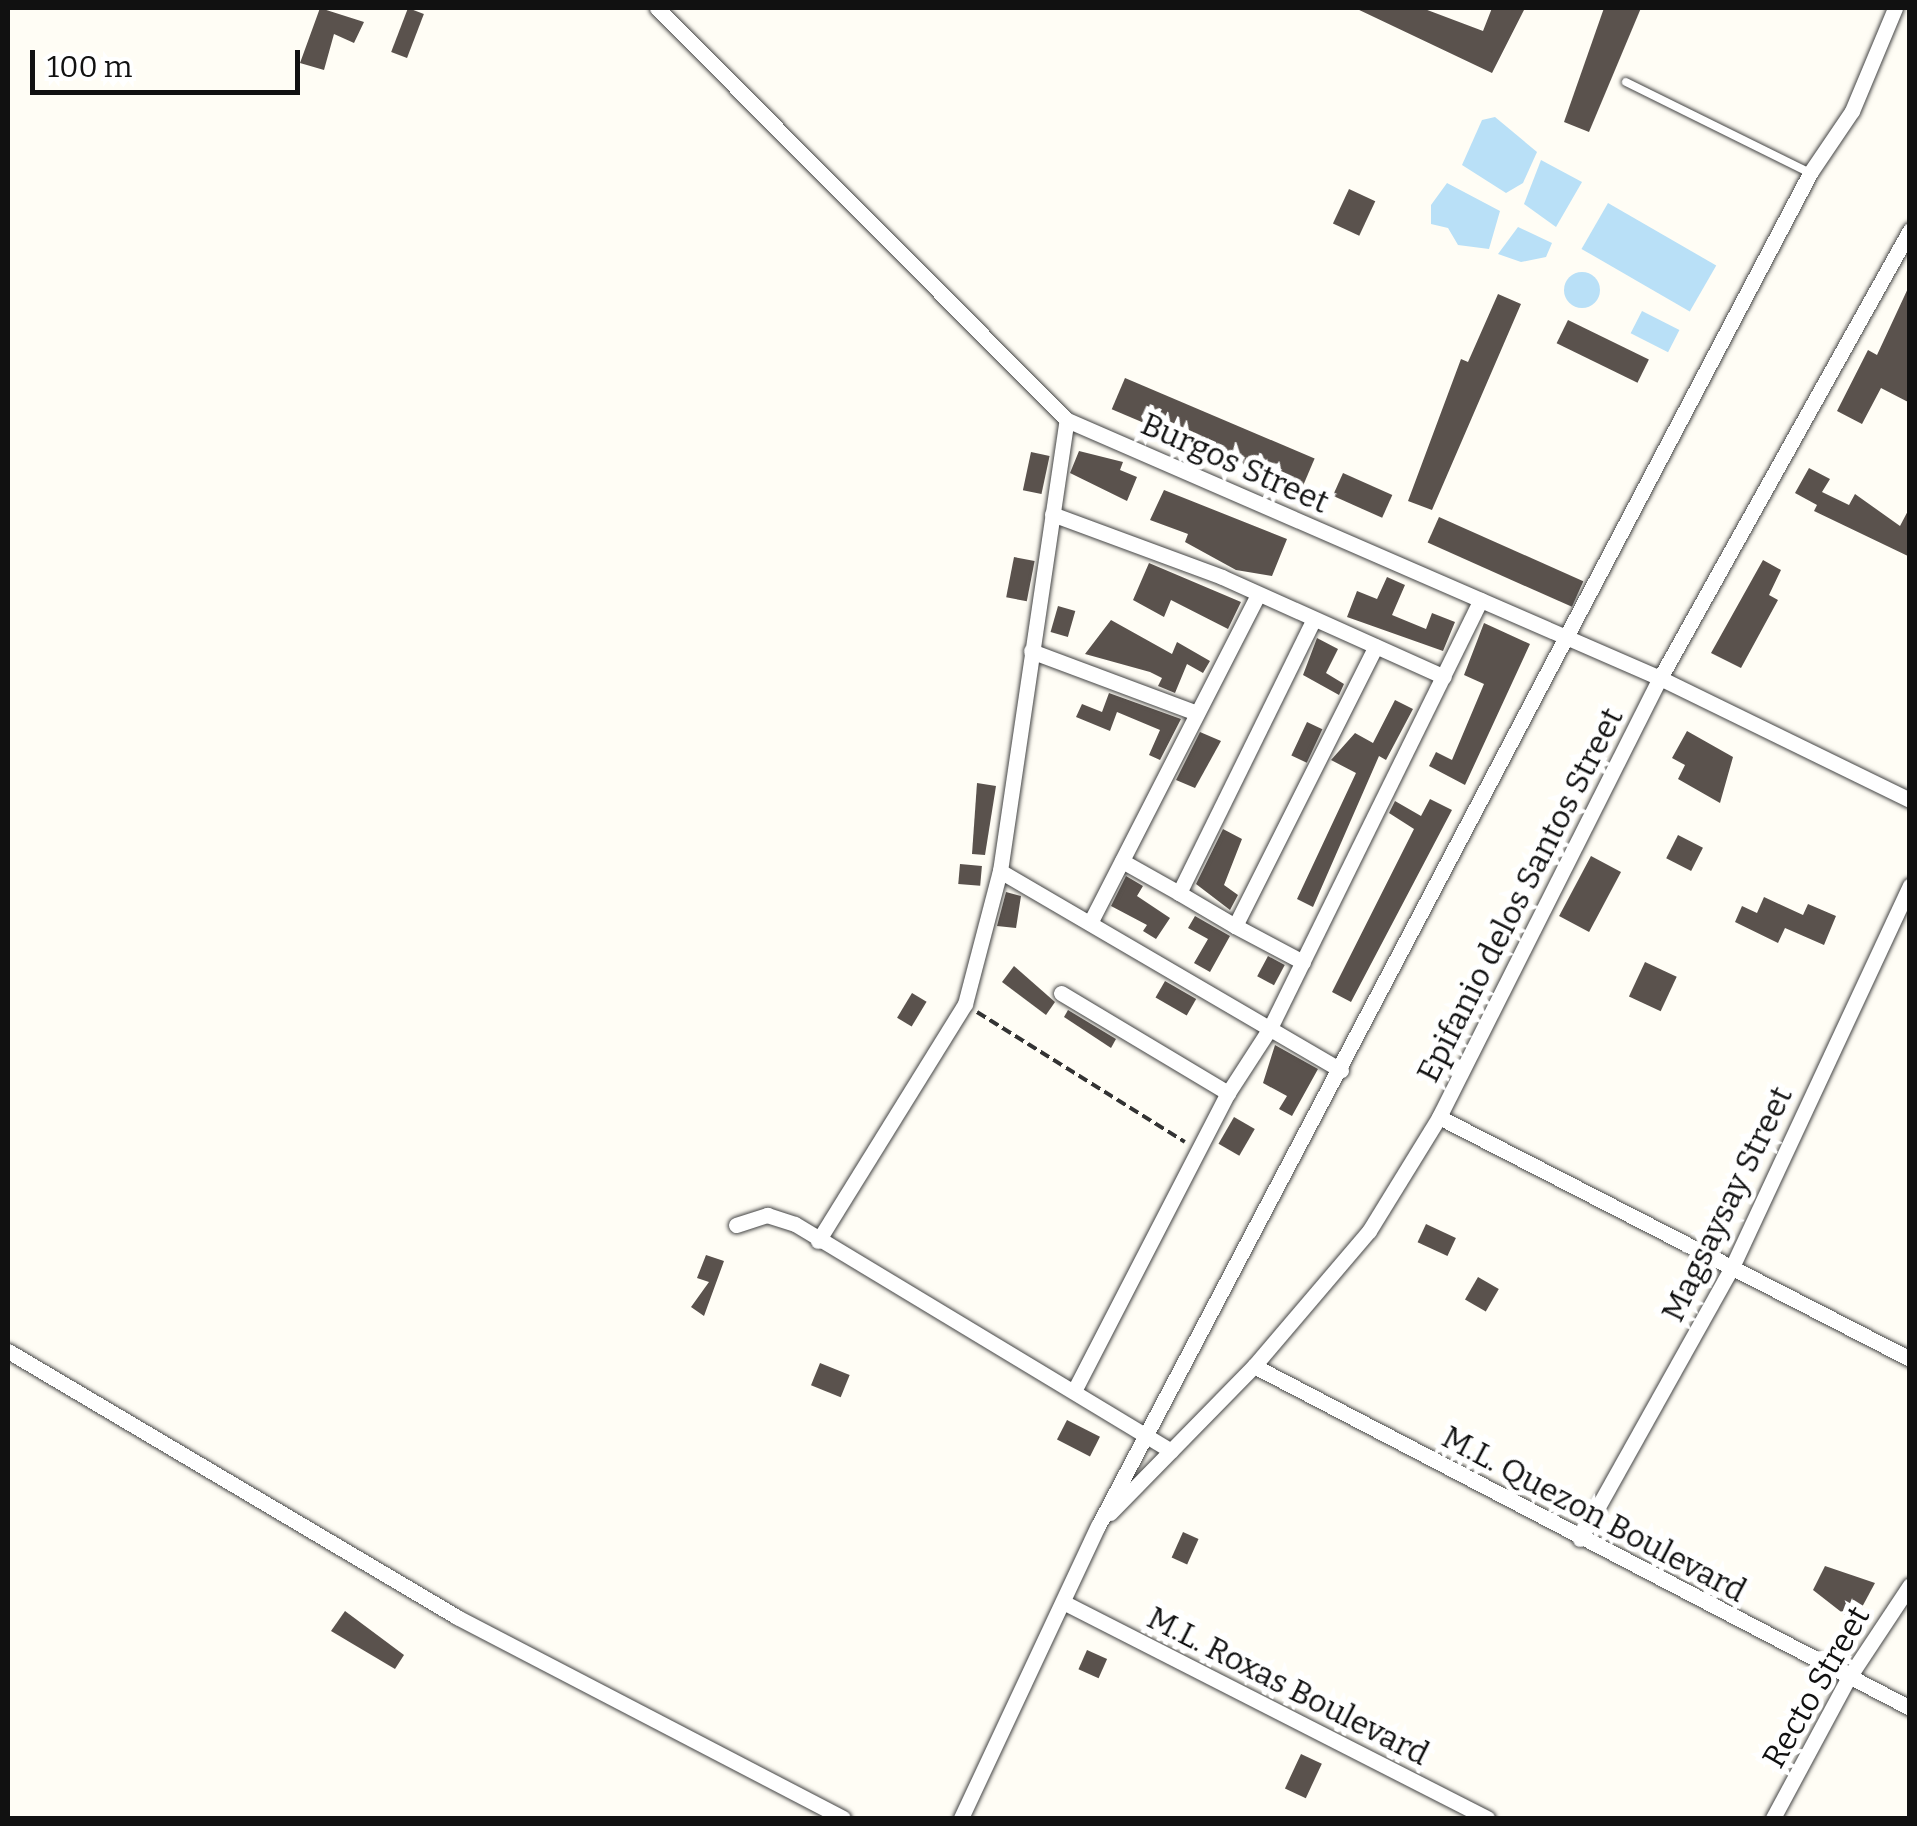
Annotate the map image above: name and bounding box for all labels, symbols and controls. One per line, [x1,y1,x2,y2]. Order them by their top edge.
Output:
scale bar [35,30,305,92]
text: 100 m [47,49,132,85]
street label: Burgos Street [1135,405,1335,521]
street label: Epifanio delos Santos Street [1409,701,1631,1089]
street label: Magsaysay Street [1654,1080,1800,1328]
street label: M.L. Quezon Boulevard [1436,1418,1752,1610]
street label: M.L. Roxas Boulevard [1141,1598,1435,1774]
street label: Recto Street [1754,1599,1878,1775]

